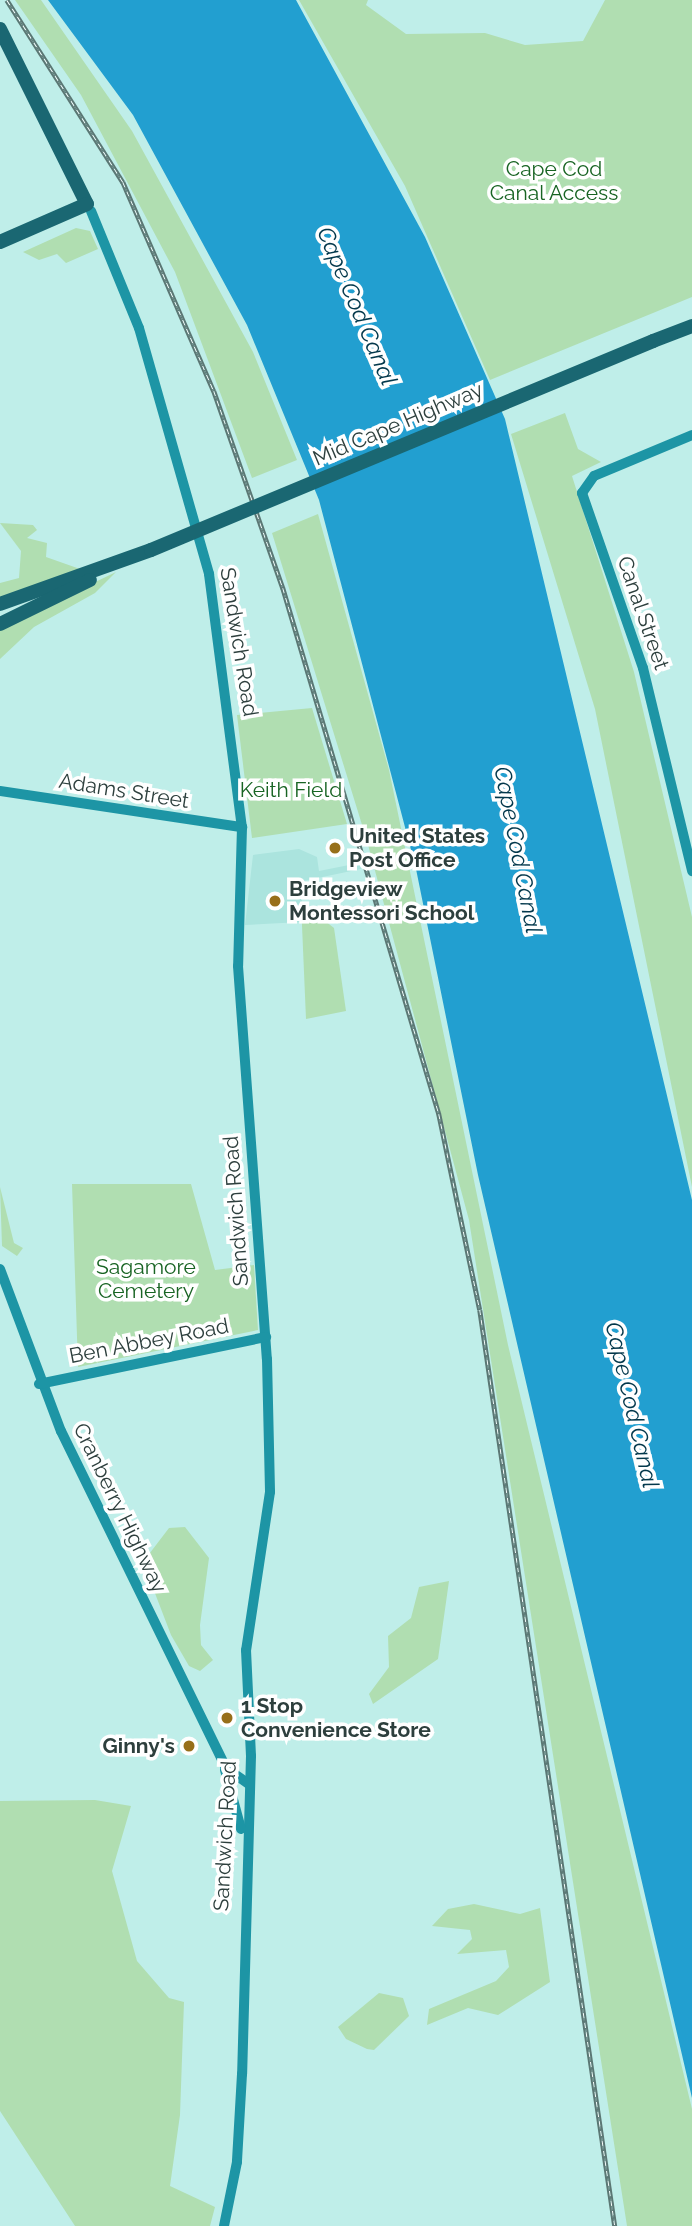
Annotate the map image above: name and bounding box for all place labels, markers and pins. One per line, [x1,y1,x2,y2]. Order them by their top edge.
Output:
place label: United States Post Office [349,823,485,873]
marker: United States Post Office [327,840,343,856]
place label: Bridgeview Montessori School [289,876,474,926]
marker: Bridgeview Montessori School [267,893,283,909]
place label: 1 Stop Convenience Store [241,1693,431,1743]
marker: 1 Stop Convenience Store [219,1710,235,1726]
place label: Ginny's [103,1733,175,1759]
marker: Ginny's [181,1738,197,1754]

